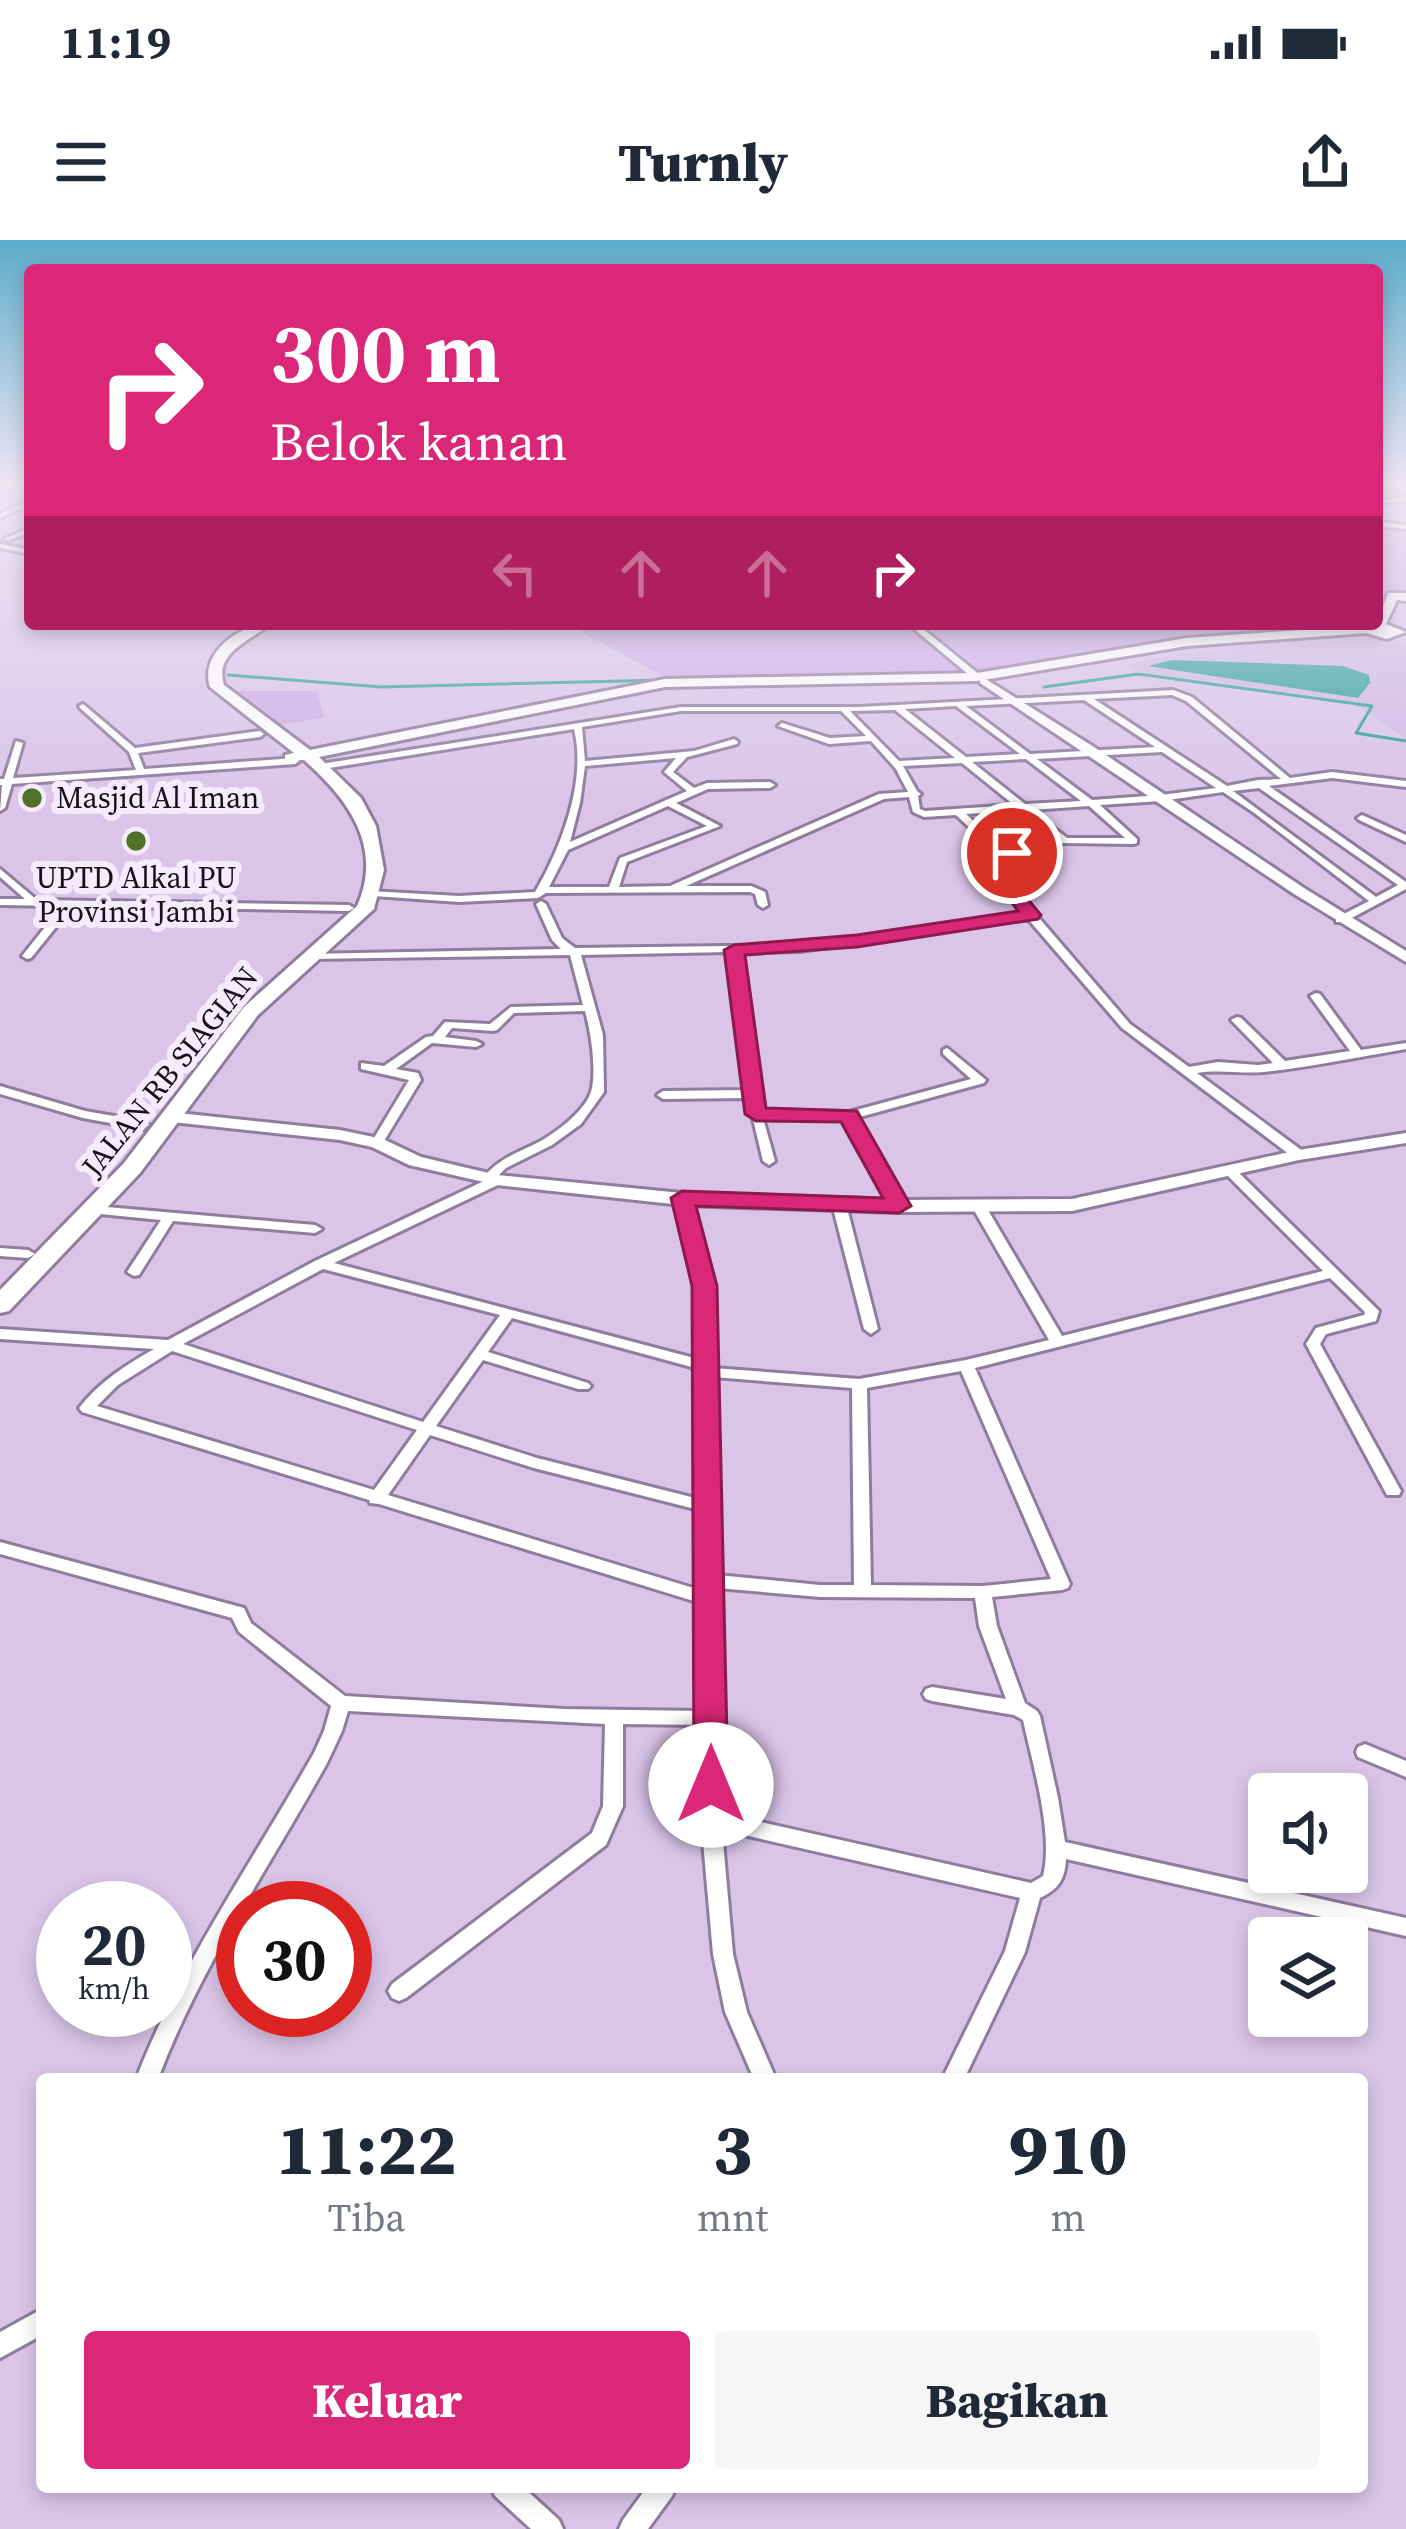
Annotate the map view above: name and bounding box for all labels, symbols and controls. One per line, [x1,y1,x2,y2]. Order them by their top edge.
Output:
text: 11:19 [60,11,171,73]
text: Turnly [618,125,788,199]
icon: menu [48,129,114,195]
icon: share [1292,129,1358,195]
text: 300 m [270,295,501,410]
icon: right [72,312,228,468]
text: Belok kanan [270,404,568,478]
icon: left [482,540,548,606]
icon: ahead [608,540,674,606]
icon: ahead [734,540,800,606]
icon: right [860,540,926,606]
place label: Masjid Al Iman [56,777,259,818]
marker: Masjid Al Iman [19,785,45,811]
pin [961,802,1063,904]
icon: arrive [979,820,1045,886]
marker: UPTD Alkal PU Provinsi Jambi [123,828,149,854]
place label: UPTD Alkal PU Provinsi Jambi [36,857,236,932]
street label: JALAN RB SIAGIAN [71,958,267,1186]
position arrow [648,1722,774,1848]
map controls [1248,1773,1368,2037]
button: sound [1248,1773,1368,1893]
speed limit sign: 30 [216,1881,372,2037]
text: 20 [81,1903,147,1985]
button: layers [1248,1917,1368,2037]
text: km/h [78,1968,150,2009]
text: 11:22 [276,2099,457,2198]
text: 3 [713,2099,752,2198]
text: 910 [1009,2099,1128,2198]
text: Tiba [328,2191,405,2244]
text: mnt [697,2191,768,2244]
text: m [1051,2191,1086,2244]
button: Keluar [84,2331,690,2469]
button: Bagikan [714,2331,1320,2469]

